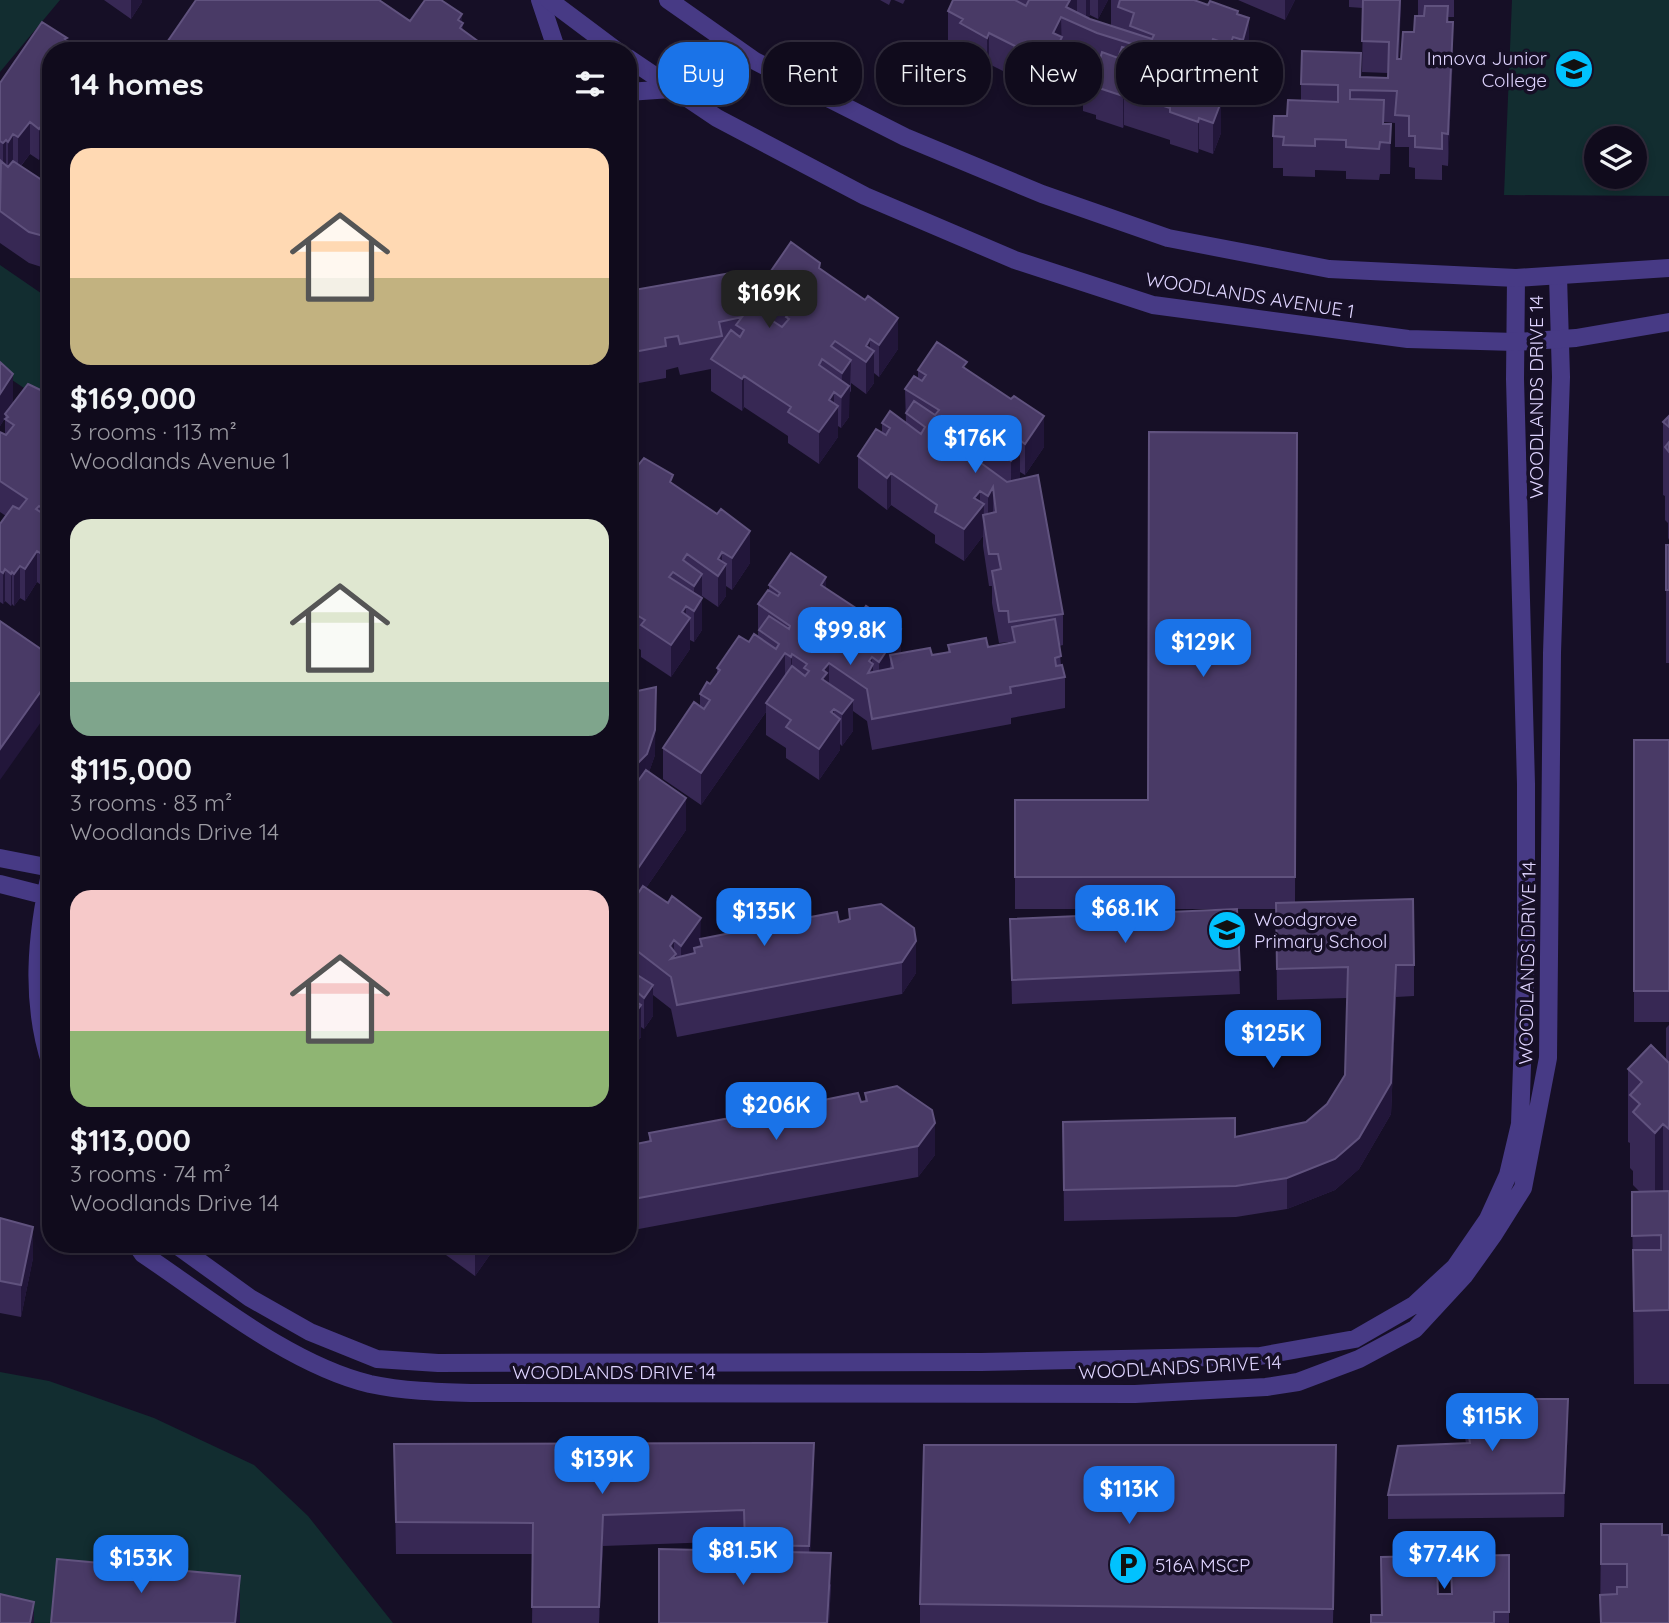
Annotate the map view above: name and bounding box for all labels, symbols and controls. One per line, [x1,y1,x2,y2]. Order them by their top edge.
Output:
chip: Buy [658,42,749,105]
chip: Rent [763,42,862,105]
chip: Filters [876,42,991,105]
chip: New [1005,42,1102,105]
chip: Apartment [1116,42,1283,105]
place label: Innova Junior College [1427,46,1548,92]
school or university icon: Innova Junior College [1553,48,1595,90]
text: 14 homes [70,65,204,103]
icon: filters [571,65,609,103]
map controls [1584,126,1647,189]
button: layers [1584,126,1647,189]
icon: home [277,194,403,320]
street label: WOODLANDS AVENUE 1 [1144,267,1356,323]
pin: $169K [720,270,818,330]
text: $169K [737,278,801,307]
street label: WOODLANDS DRIVE 14 [1524,295,1548,499]
text: $169,000 [70,379,196,417]
pin: $176K [926,416,1024,475]
text: 3 rooms · 113 m² [70,417,237,446]
text: $176K [944,423,1006,452]
text: Woodlands Avenue 1 [70,446,291,475]
icon: home [277,565,403,691]
pin: $99.8K [793,608,907,667]
text: $99.8K [814,615,886,644]
pin: $129K [1154,620,1252,679]
text: $129K [1171,627,1235,656]
text: $115,000 [70,750,192,788]
text: 3 rooms · 83 m² [70,788,232,817]
text: Woodlands Drive 14 [70,817,279,846]
street label: WOODLANDS DRIVE 14 [1513,861,1541,1065]
pin: $68.1K [1068,886,1182,945]
pin: $135K [715,888,813,948]
text: $68.1K [1091,893,1159,922]
text: $135K [732,896,796,925]
place label: Woodgrove Primary School [1254,907,1387,953]
school or university icon: Woodgrove Primary School [1206,909,1248,951]
icon: home [277,936,403,1062]
pin: $125K [1224,1010,1322,1070]
text: $125K [1241,1018,1305,1047]
pin: $206K [727,1082,825,1142]
text: $206K [742,1090,810,1119]
text: $113,000 [70,1121,191,1159]
text: 3 rooms · 74 m² [70,1159,231,1188]
text: Woodlands Drive 14 [70,1188,279,1217]
street label: WOODLANDS DRIVE 14 [1078,1350,1282,1384]
street label: WOODLANDS DRIVE 14 [512,1360,716,1384]
pin: $115K [1443,1394,1541,1453]
text: $115K [1462,1401,1522,1430]
pin: $139K [553,1436,651,1496]
text: $139K [570,1444,634,1473]
pin: $113K [1080,1466,1178,1526]
text: $113K [1099,1474,1159,1503]
pin: $81.5K [686,1528,800,1587]
pin: $77.4K [1387,1532,1501,1591]
text: $81.5K [708,1535,778,1564]
pin: $153K [92,1536,190,1595]
text: $77.4K [1408,1539,1480,1568]
text: $153K [109,1543,173,1572]
parking icon: 516A MSCP [1107,1544,1149,1586]
place label: 516A MSCP [1155,1553,1250,1577]

